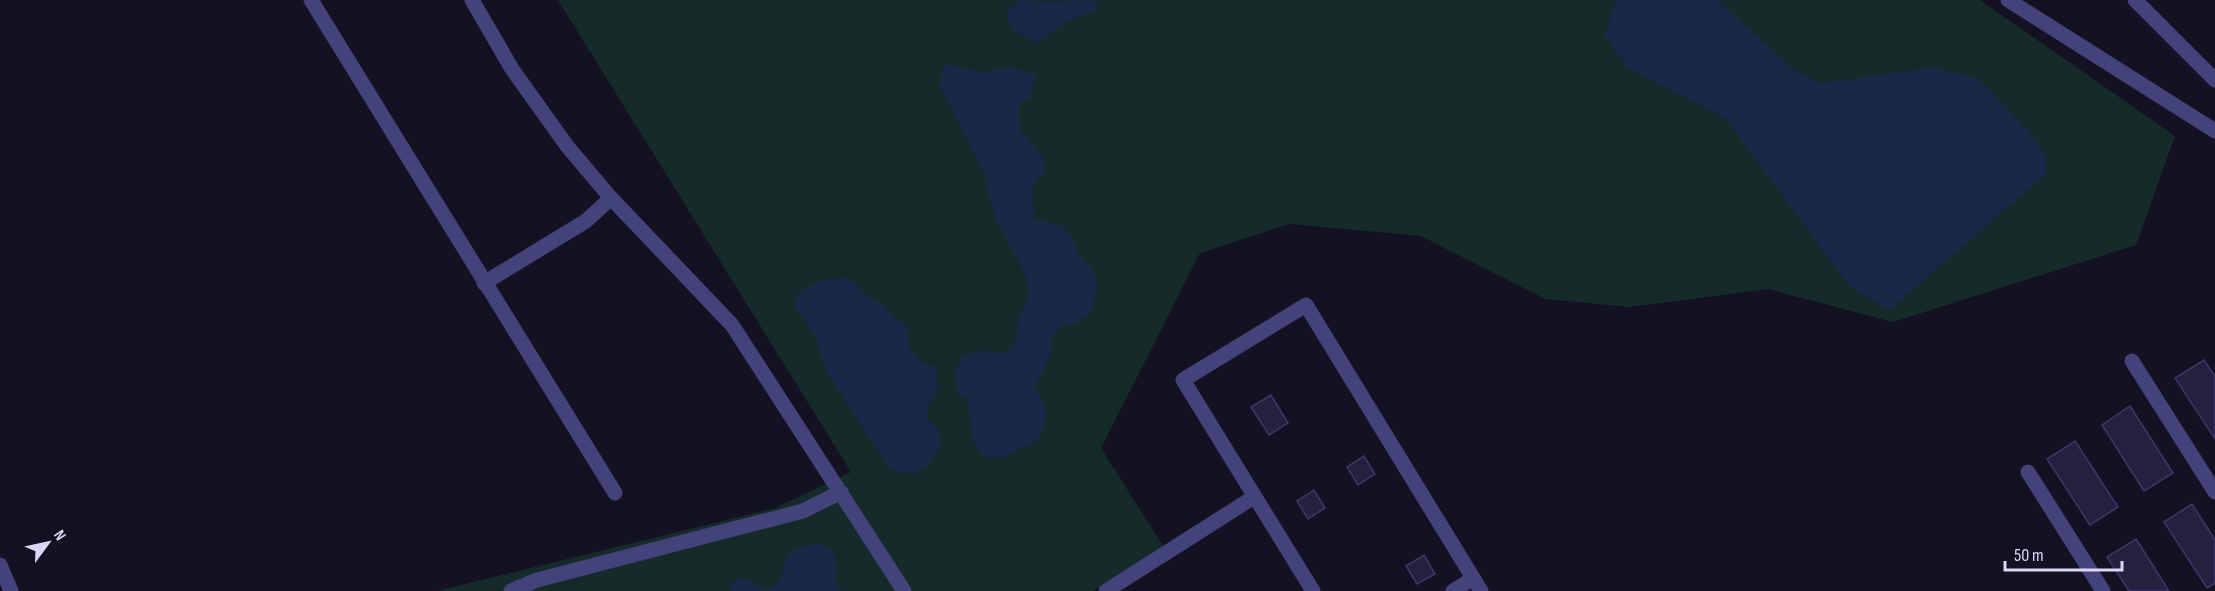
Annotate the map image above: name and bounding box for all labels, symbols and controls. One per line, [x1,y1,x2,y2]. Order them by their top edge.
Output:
north arrow [18,513,78,573]
text: N [49,527,70,544]
scale bar [2005,534,2122,572]
text: 50 m [2014,545,2044,566]

